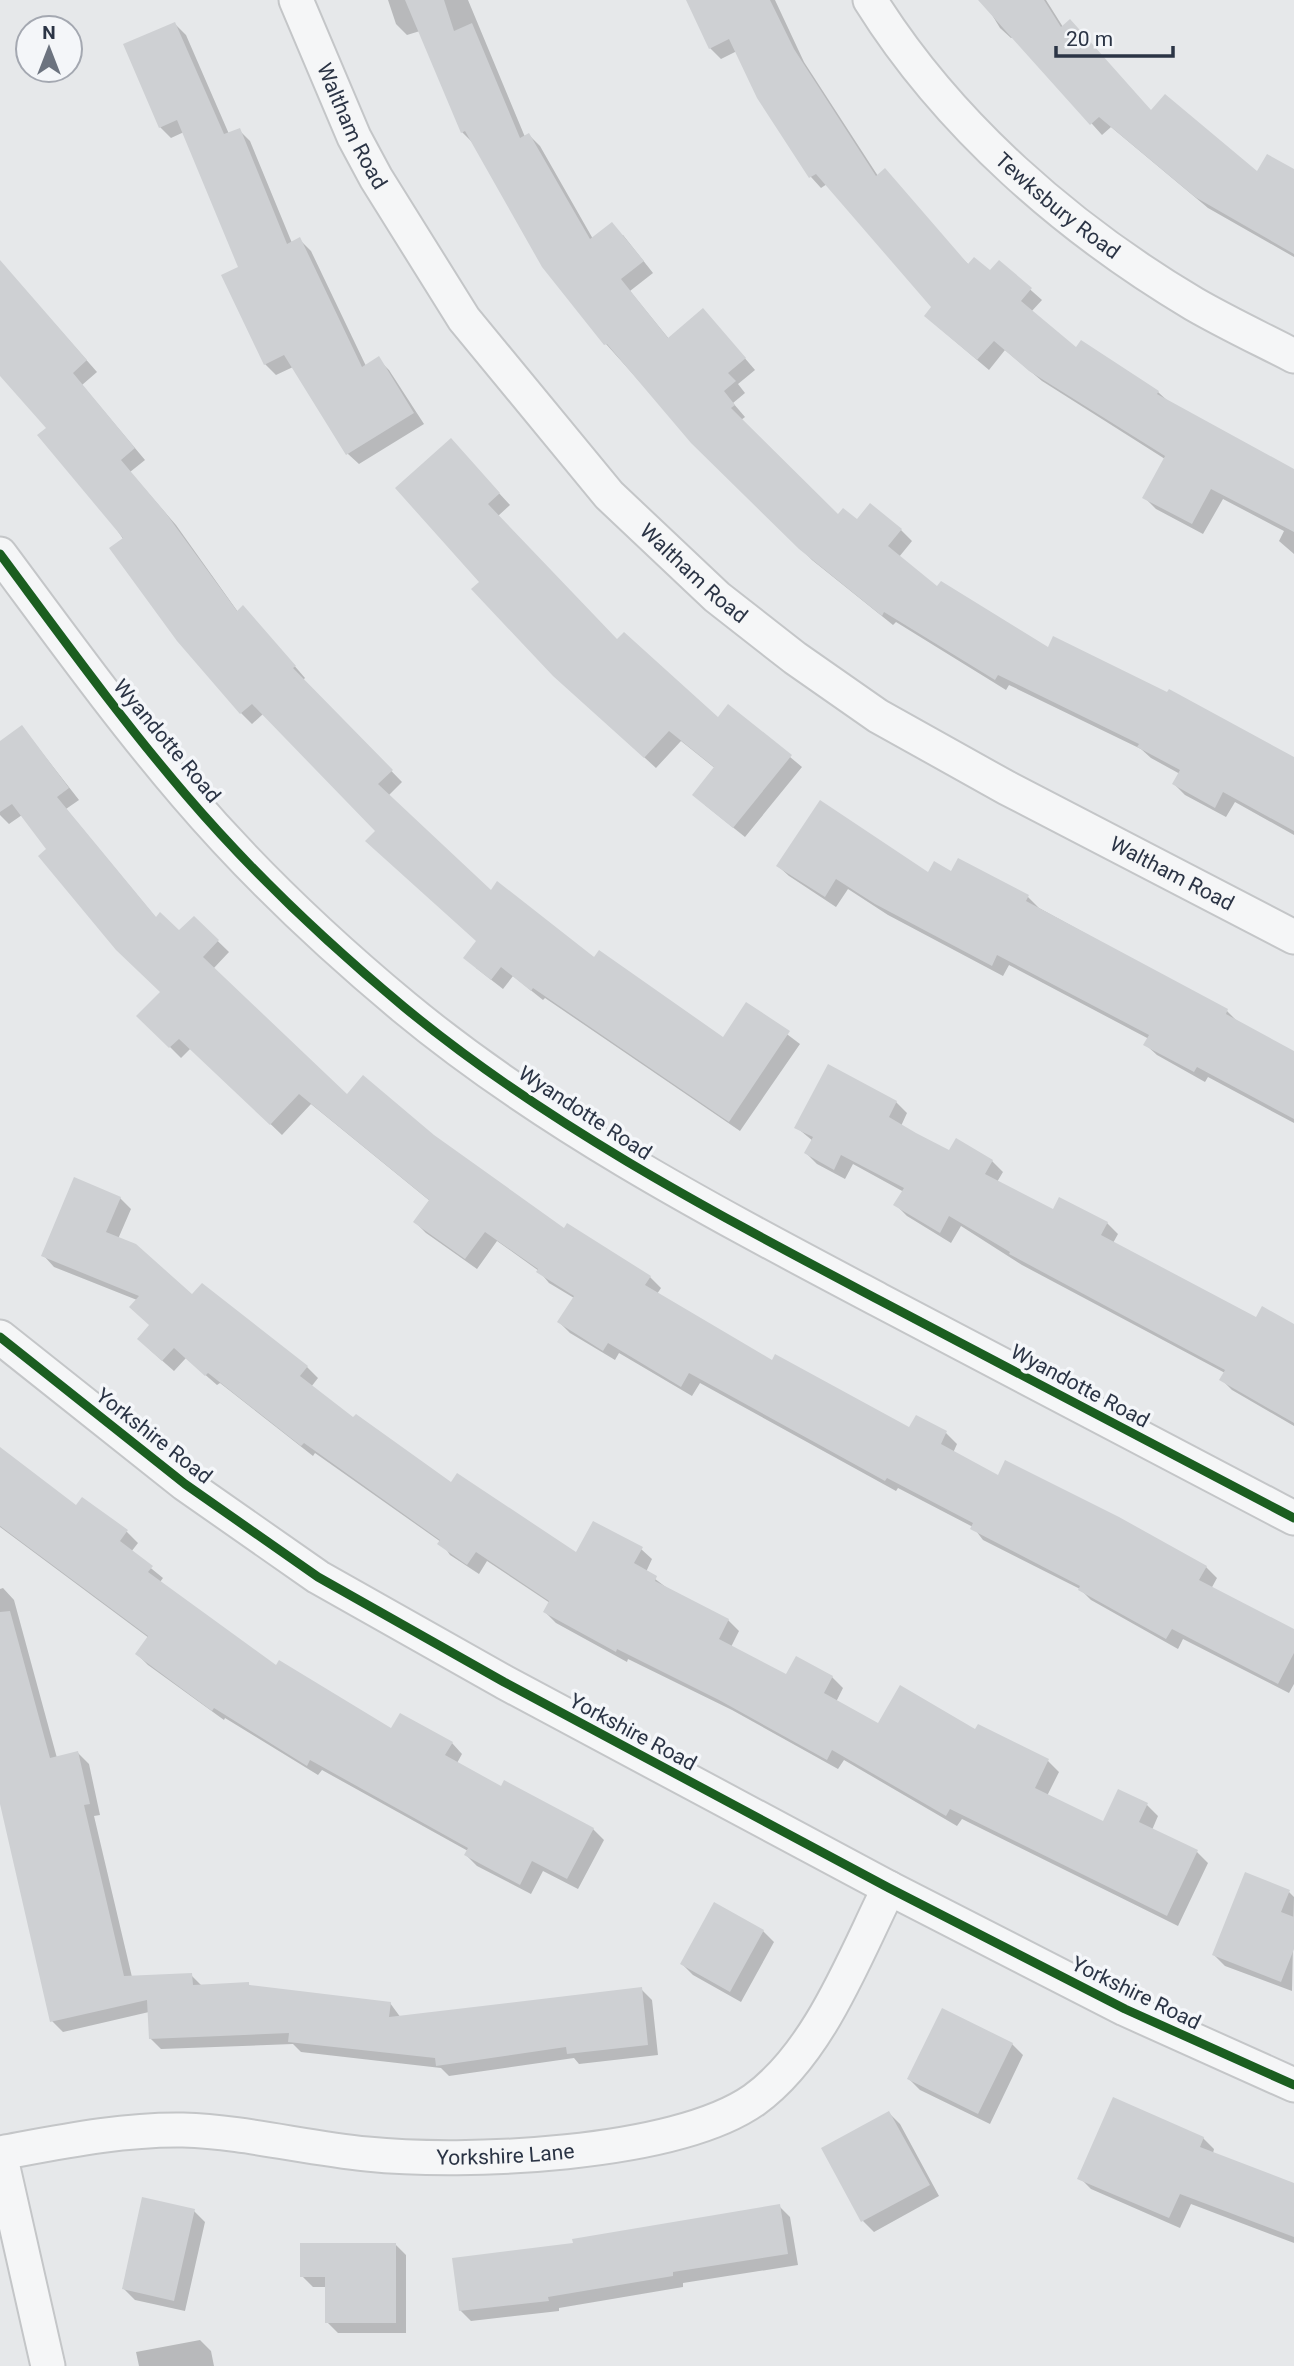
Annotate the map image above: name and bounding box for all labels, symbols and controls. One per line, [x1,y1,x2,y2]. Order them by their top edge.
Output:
north arrow [14,14,84,84]
scale bar [1056,14,1173,58]
text: N [42,21,56,44]
text: 20 m [1066,27,1113,51]
street label: Waltham Road [312,60,392,194]
street label: Tewksbury Road [990,148,1124,264]
street label: Waltham Road [635,519,752,628]
street label: Wyandotte Road [108,674,226,808]
street label: Waltham Road [1106,832,1238,916]
street label: Wyandotte Road [514,1061,656,1165]
street label: Wyandotte Road [1007,1339,1153,1433]
street label: Yorkshire Road [91,1383,217,1489]
street label: Yorkshire Road [565,1688,701,1776]
street label: Yorkshire Road [1068,1951,1204,2035]
street label: Yorkshire Lane [436,2139,576,2170]

